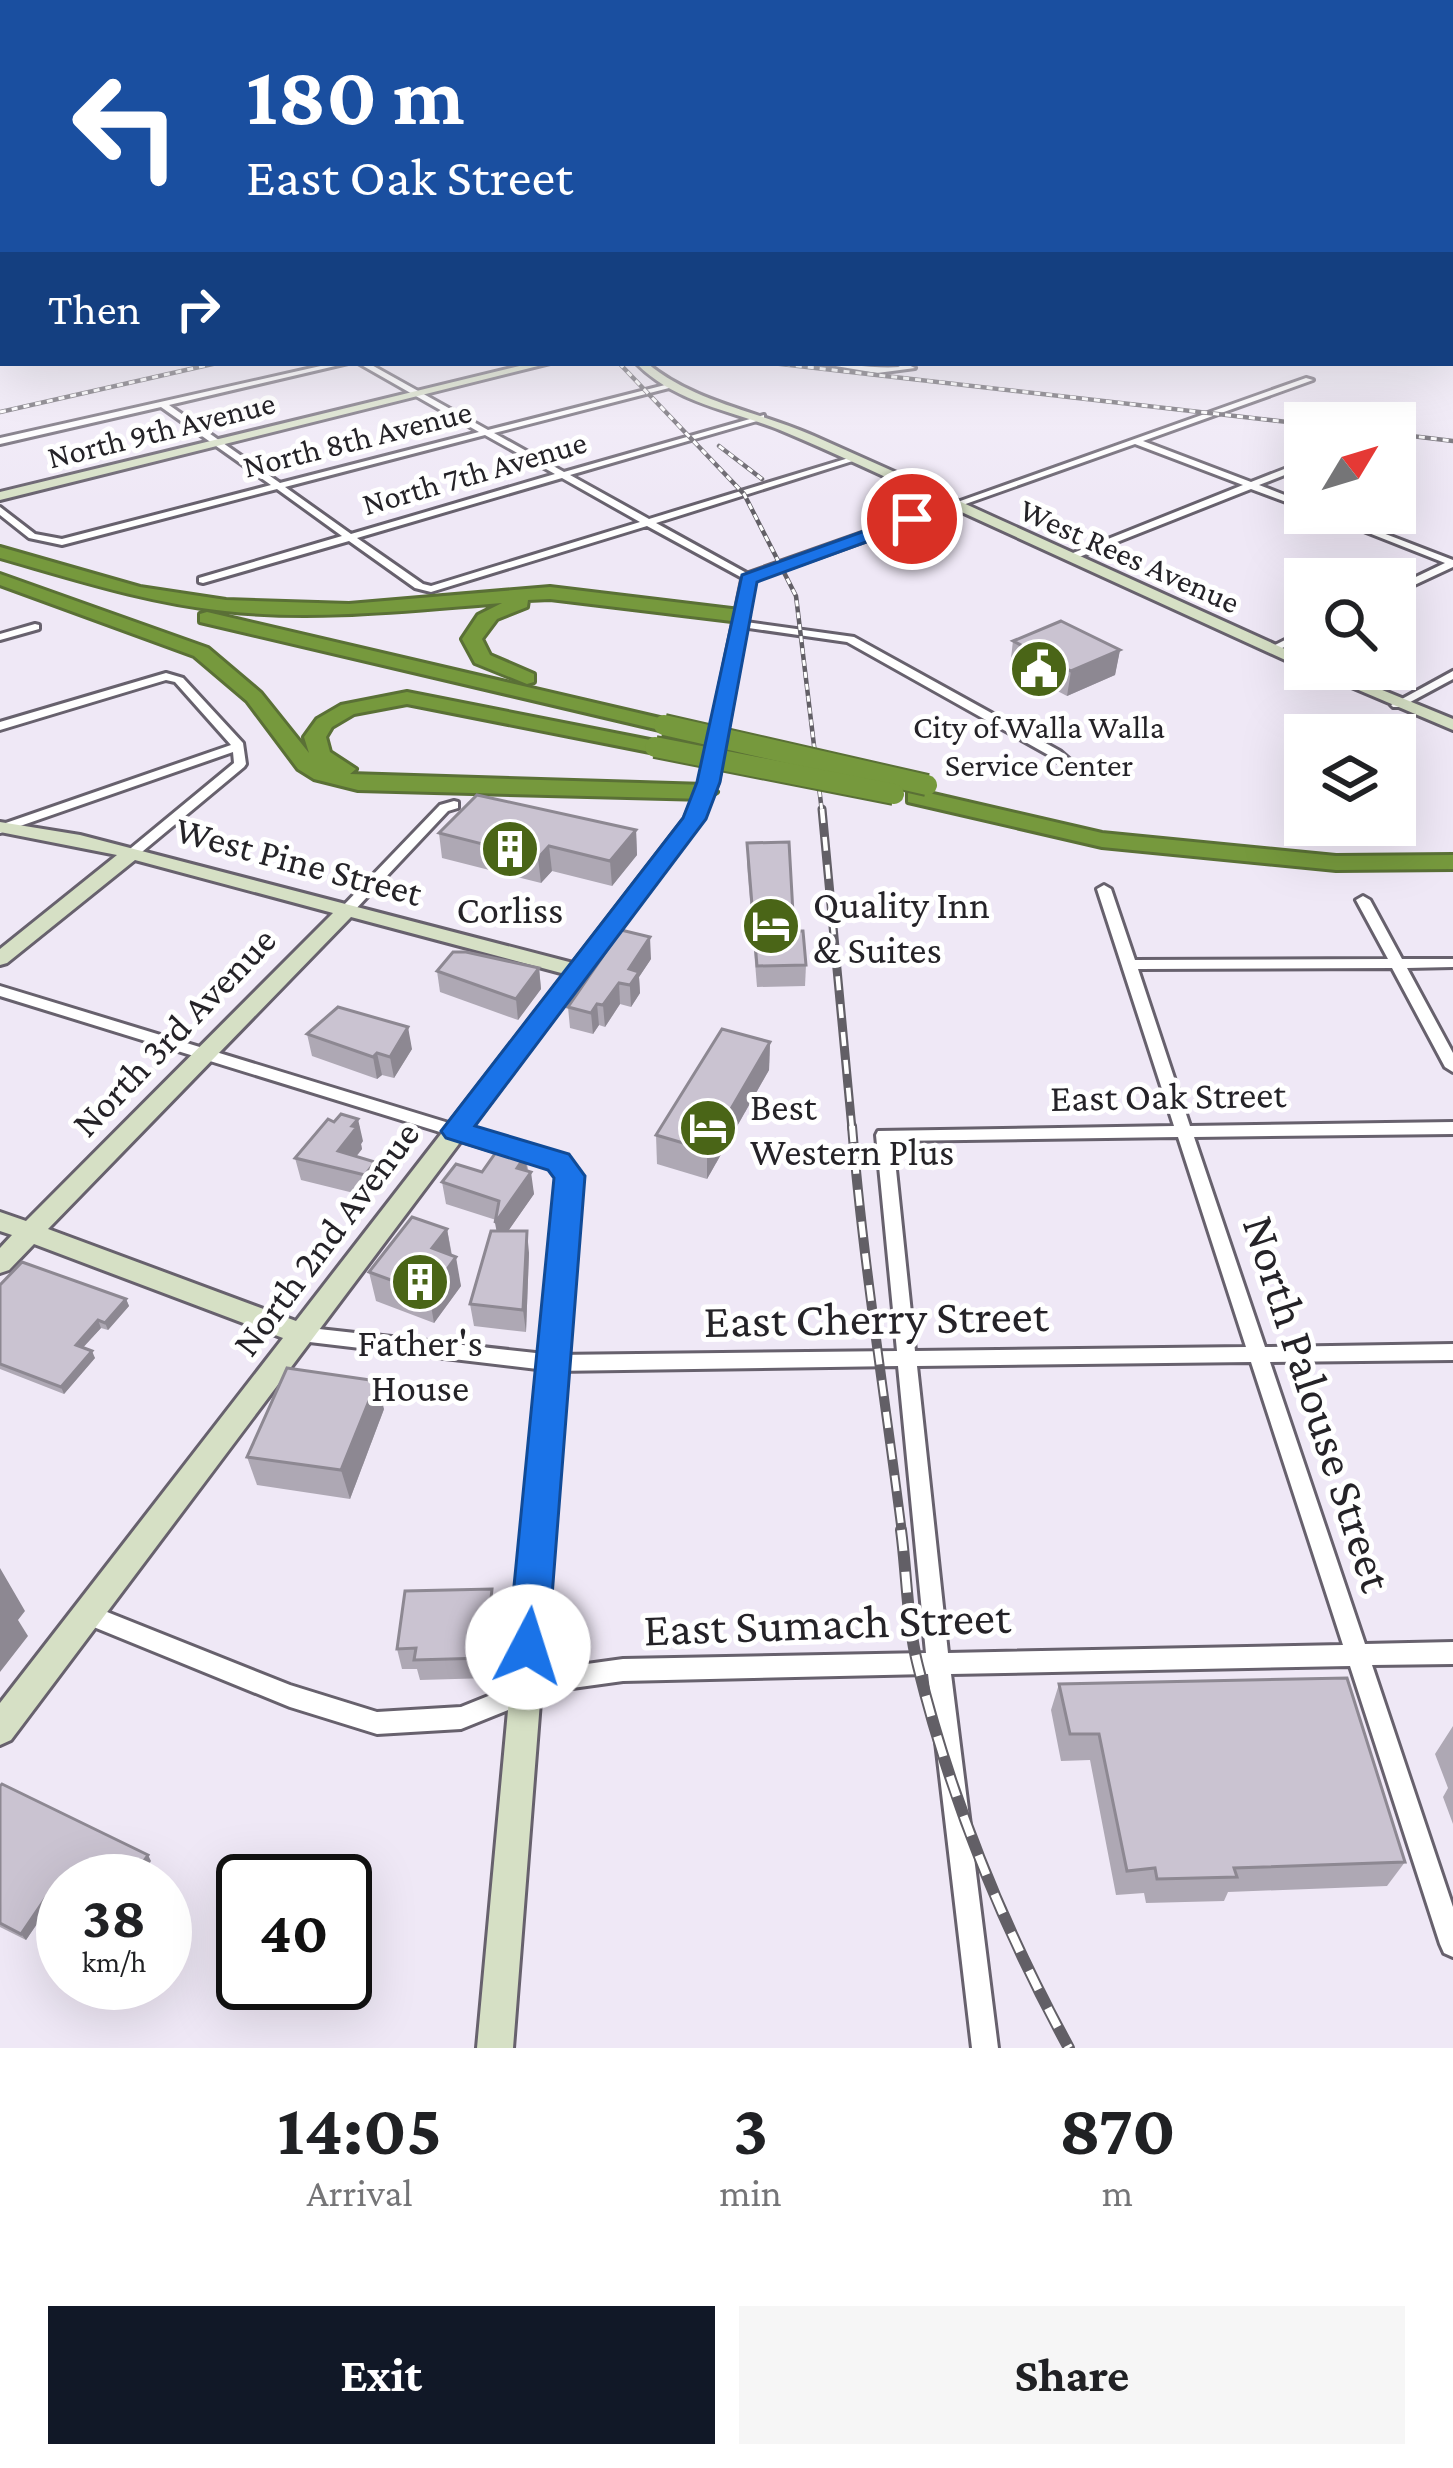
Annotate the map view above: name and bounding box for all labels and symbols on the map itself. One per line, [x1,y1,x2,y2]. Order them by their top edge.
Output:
street label: North 9th Avenue [43,383,279,476]
street label: North 8th Avenue [239,392,475,485]
north arrow [1284,402,1416,534]
street label: North 7th Avenue [358,423,591,522]
pin [861,468,963,570]
street label: West Rees Avenue [1014,490,1245,620]
public building icon: City of Walla Walla Service Center [1008,638,1070,700]
place label: City of Walla Walla Service Center [913,708,1165,783]
street label: West Pine Street [171,807,428,914]
building icon: Corliss [479,818,541,880]
place label: Quality Inn & Suites [813,883,990,971]
place label: Corliss [457,888,563,931]
hotel icon: Quality Inn & Suites [740,895,802,957]
street label: North 3rd Avenue [63,918,284,1145]
street label: East Oak Street [1050,1072,1288,1119]
place label: Best Western Plus [750,1085,954,1173]
hotel icon: Best Western Plus [677,1097,739,1159]
street label: North 2nd Avenue [223,1113,427,1364]
street label: North Palouse Street [1233,1209,1405,1599]
building icon: Father's House [389,1251,451,1313]
street label: East Cherry Street [703,1288,1050,1348]
place label: Father's House [357,1321,483,1409]
position arrow [465,1584,591,1710]
street label: East Sumach Street [642,1590,1013,1655]
speed limit sign: 40 [216,1854,372,2010]

